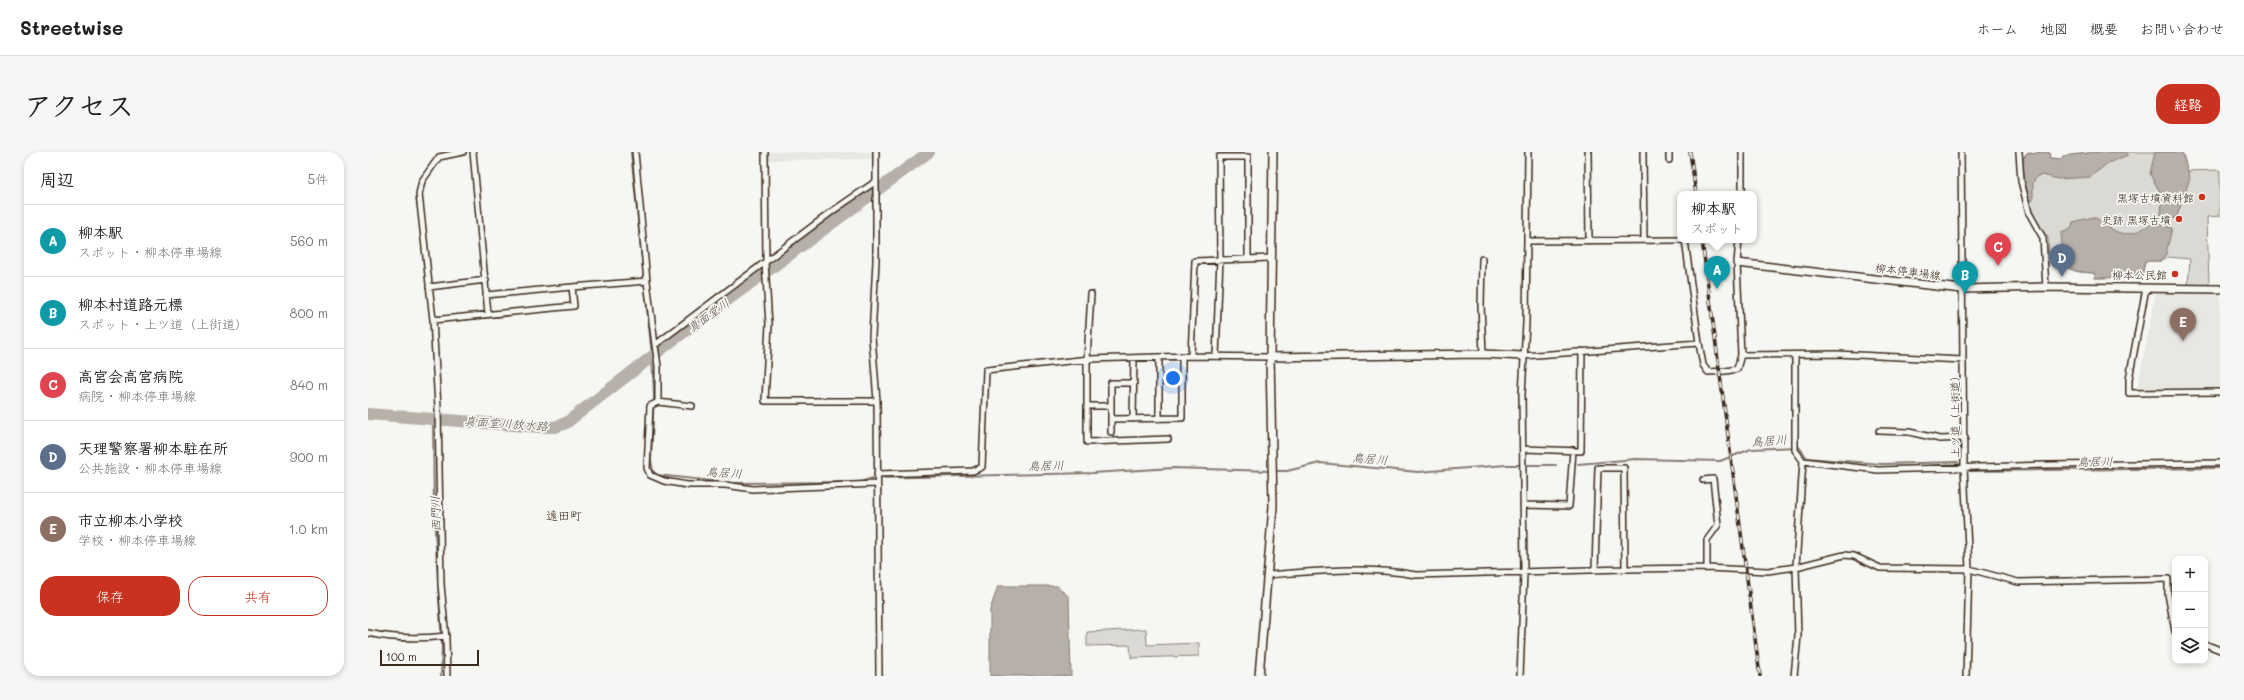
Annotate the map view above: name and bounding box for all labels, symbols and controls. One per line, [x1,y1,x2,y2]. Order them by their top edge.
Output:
text: Streetwise [20,15,123,40]
text: ホーム [1977,19,2018,38]
text: 地図 [2040,19,2068,38]
text: 概要 [2090,19,2118,38]
text: お問い合わせ [2140,19,2224,38]
button: 経路 [2156,84,2220,124]
text: アクセス [24,87,134,123]
text: 周辺 [40,168,74,190]
text: 5件 [307,170,328,187]
place label: 黒塚古墳資料館 [2117,190,2194,205]
popup [1677,191,1757,243]
marker: 黒塚古墳資料館 [2197,192,2207,202]
text: 柳本駅 [1691,198,1736,218]
place label: 史跡 黒塚古墳 [2101,212,2171,227]
marker: 史跡 黒塚古墳 [2174,214,2184,224]
text: スポット [1691,219,1743,236]
text: 柳本駅 [78,222,123,242]
text: A [48,232,58,249]
text: 560 m [290,232,328,249]
pin: C [1985,233,2011,266]
text: スポット · 柳本停車場線 [78,243,222,260]
pin: D [2049,244,2075,277]
pin: A [1704,256,1730,289]
street label: 柳本停車場線 [1874,260,1942,282]
pin: B [1952,261,1978,294]
place label: 柳本公民館 [2112,267,2167,282]
marker: 柳本公民館 [2170,269,2180,279]
text: 柳本村道路元標 [78,294,183,314]
water label: 真面堂川 [684,294,732,336]
text: B [49,304,57,321]
text: 800 m [290,304,328,321]
pin: E [2170,308,2196,341]
text: スポット · 上ツ道（上街道） [78,315,248,332]
text: 高宮会高宮病院 [78,366,183,386]
your location [1163,368,1183,388]
street label: 上ツ道（上街道） [1947,370,1962,458]
text: C [48,376,58,393]
text: 840 m [290,376,328,393]
text: 病院 · 柳本停車場線 [78,387,196,404]
water label: 真面堂川放水路 [464,412,549,434]
water label: 鳥居川 [1750,431,1788,449]
text: 天理警察署柳本駐在所 [78,438,228,458]
text: D [48,448,58,465]
text: 900 m [290,448,328,465]
water label: 鳥居川 [1351,448,1389,468]
water label: 鳥居川 [2077,453,2113,469]
water label: 鳥居川 [1028,457,1064,473]
text: 公共施設 · 柳本停車場線 [78,459,222,476]
water label: 鳥居川 [705,463,743,481]
water label: 西門川 [426,496,444,532]
district label: 遠田町 [546,507,582,523]
text: 市立柳本小学校 [78,510,183,530]
text: E [49,520,57,537]
text: 1.0 km [289,520,328,537]
text: 学校 · 柳本停車場線 [78,531,196,548]
map controls [2172,556,2208,664]
button: + [2172,556,2208,592]
button: 保存 [40,576,180,616]
button: 共有 [188,576,328,616]
button: − [2172,592,2208,628]
button: layers [2172,628,2208,664]
scale bar [380,648,479,667]
text: 100 m [386,649,417,664]

